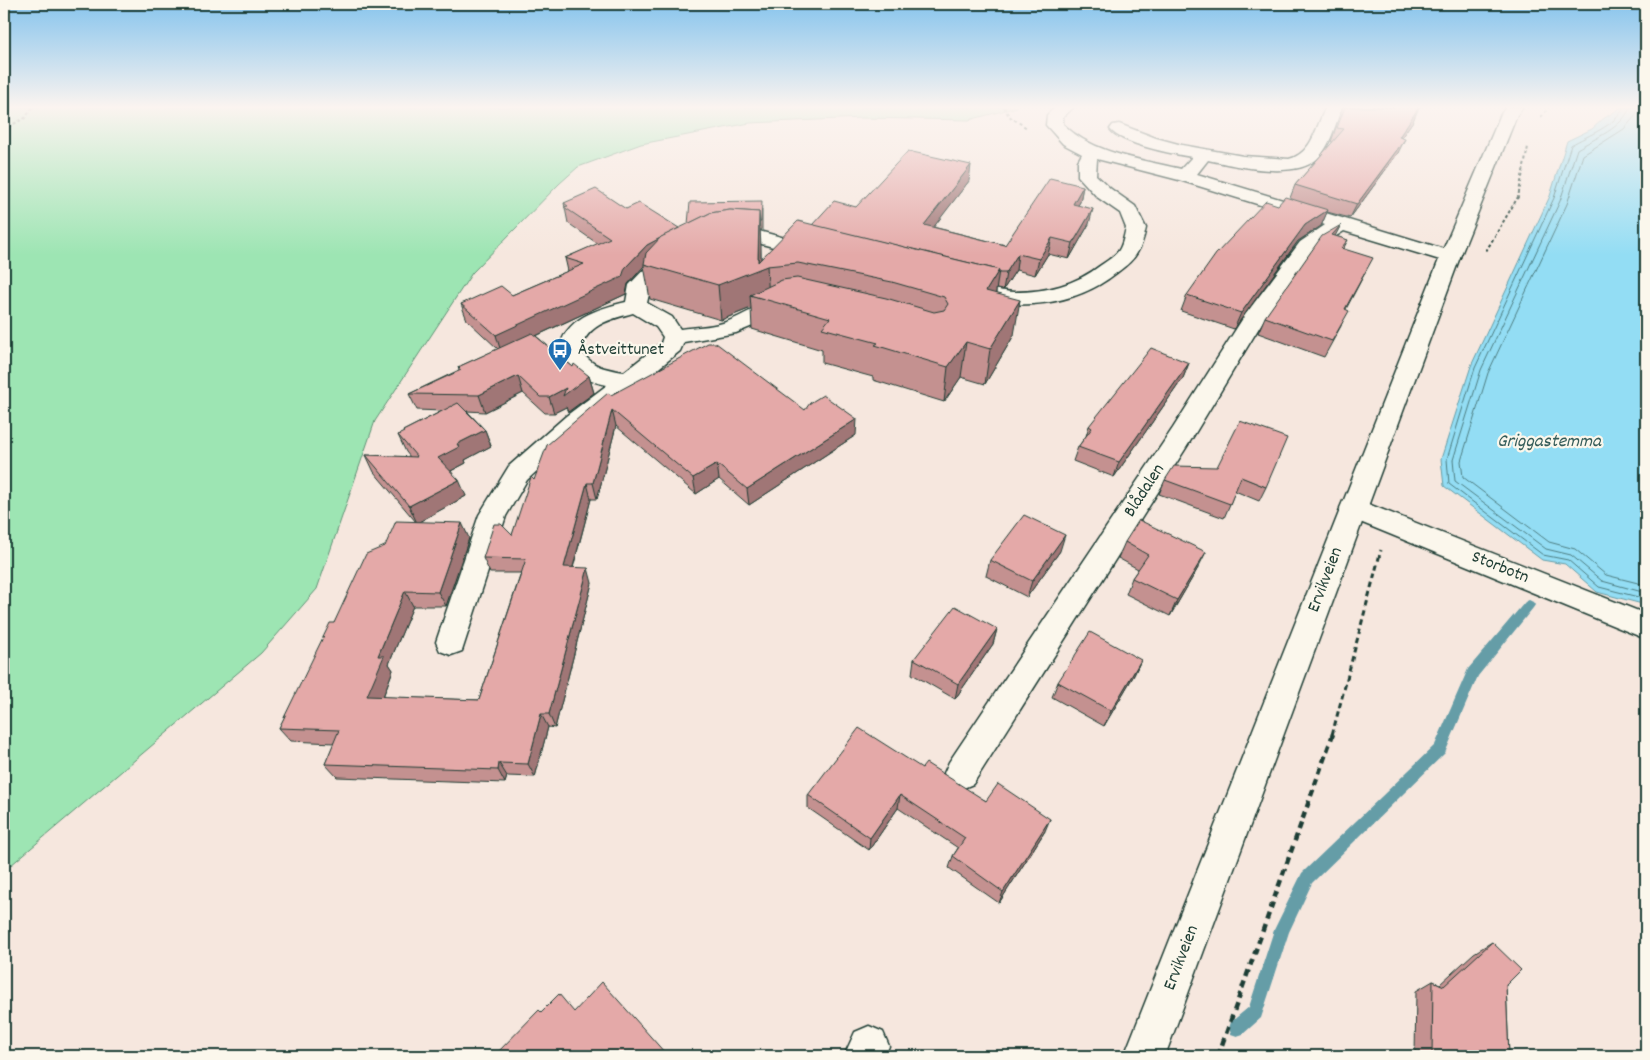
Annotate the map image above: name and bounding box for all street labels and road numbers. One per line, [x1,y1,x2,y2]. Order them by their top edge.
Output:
street label: Blådalen [1118,459,1172,523]
street label: Ervikveien [1302,544,1350,616]
street label: Storbotn [1467,545,1533,591]
street label: Ervikveien [1158,922,1206,994]

